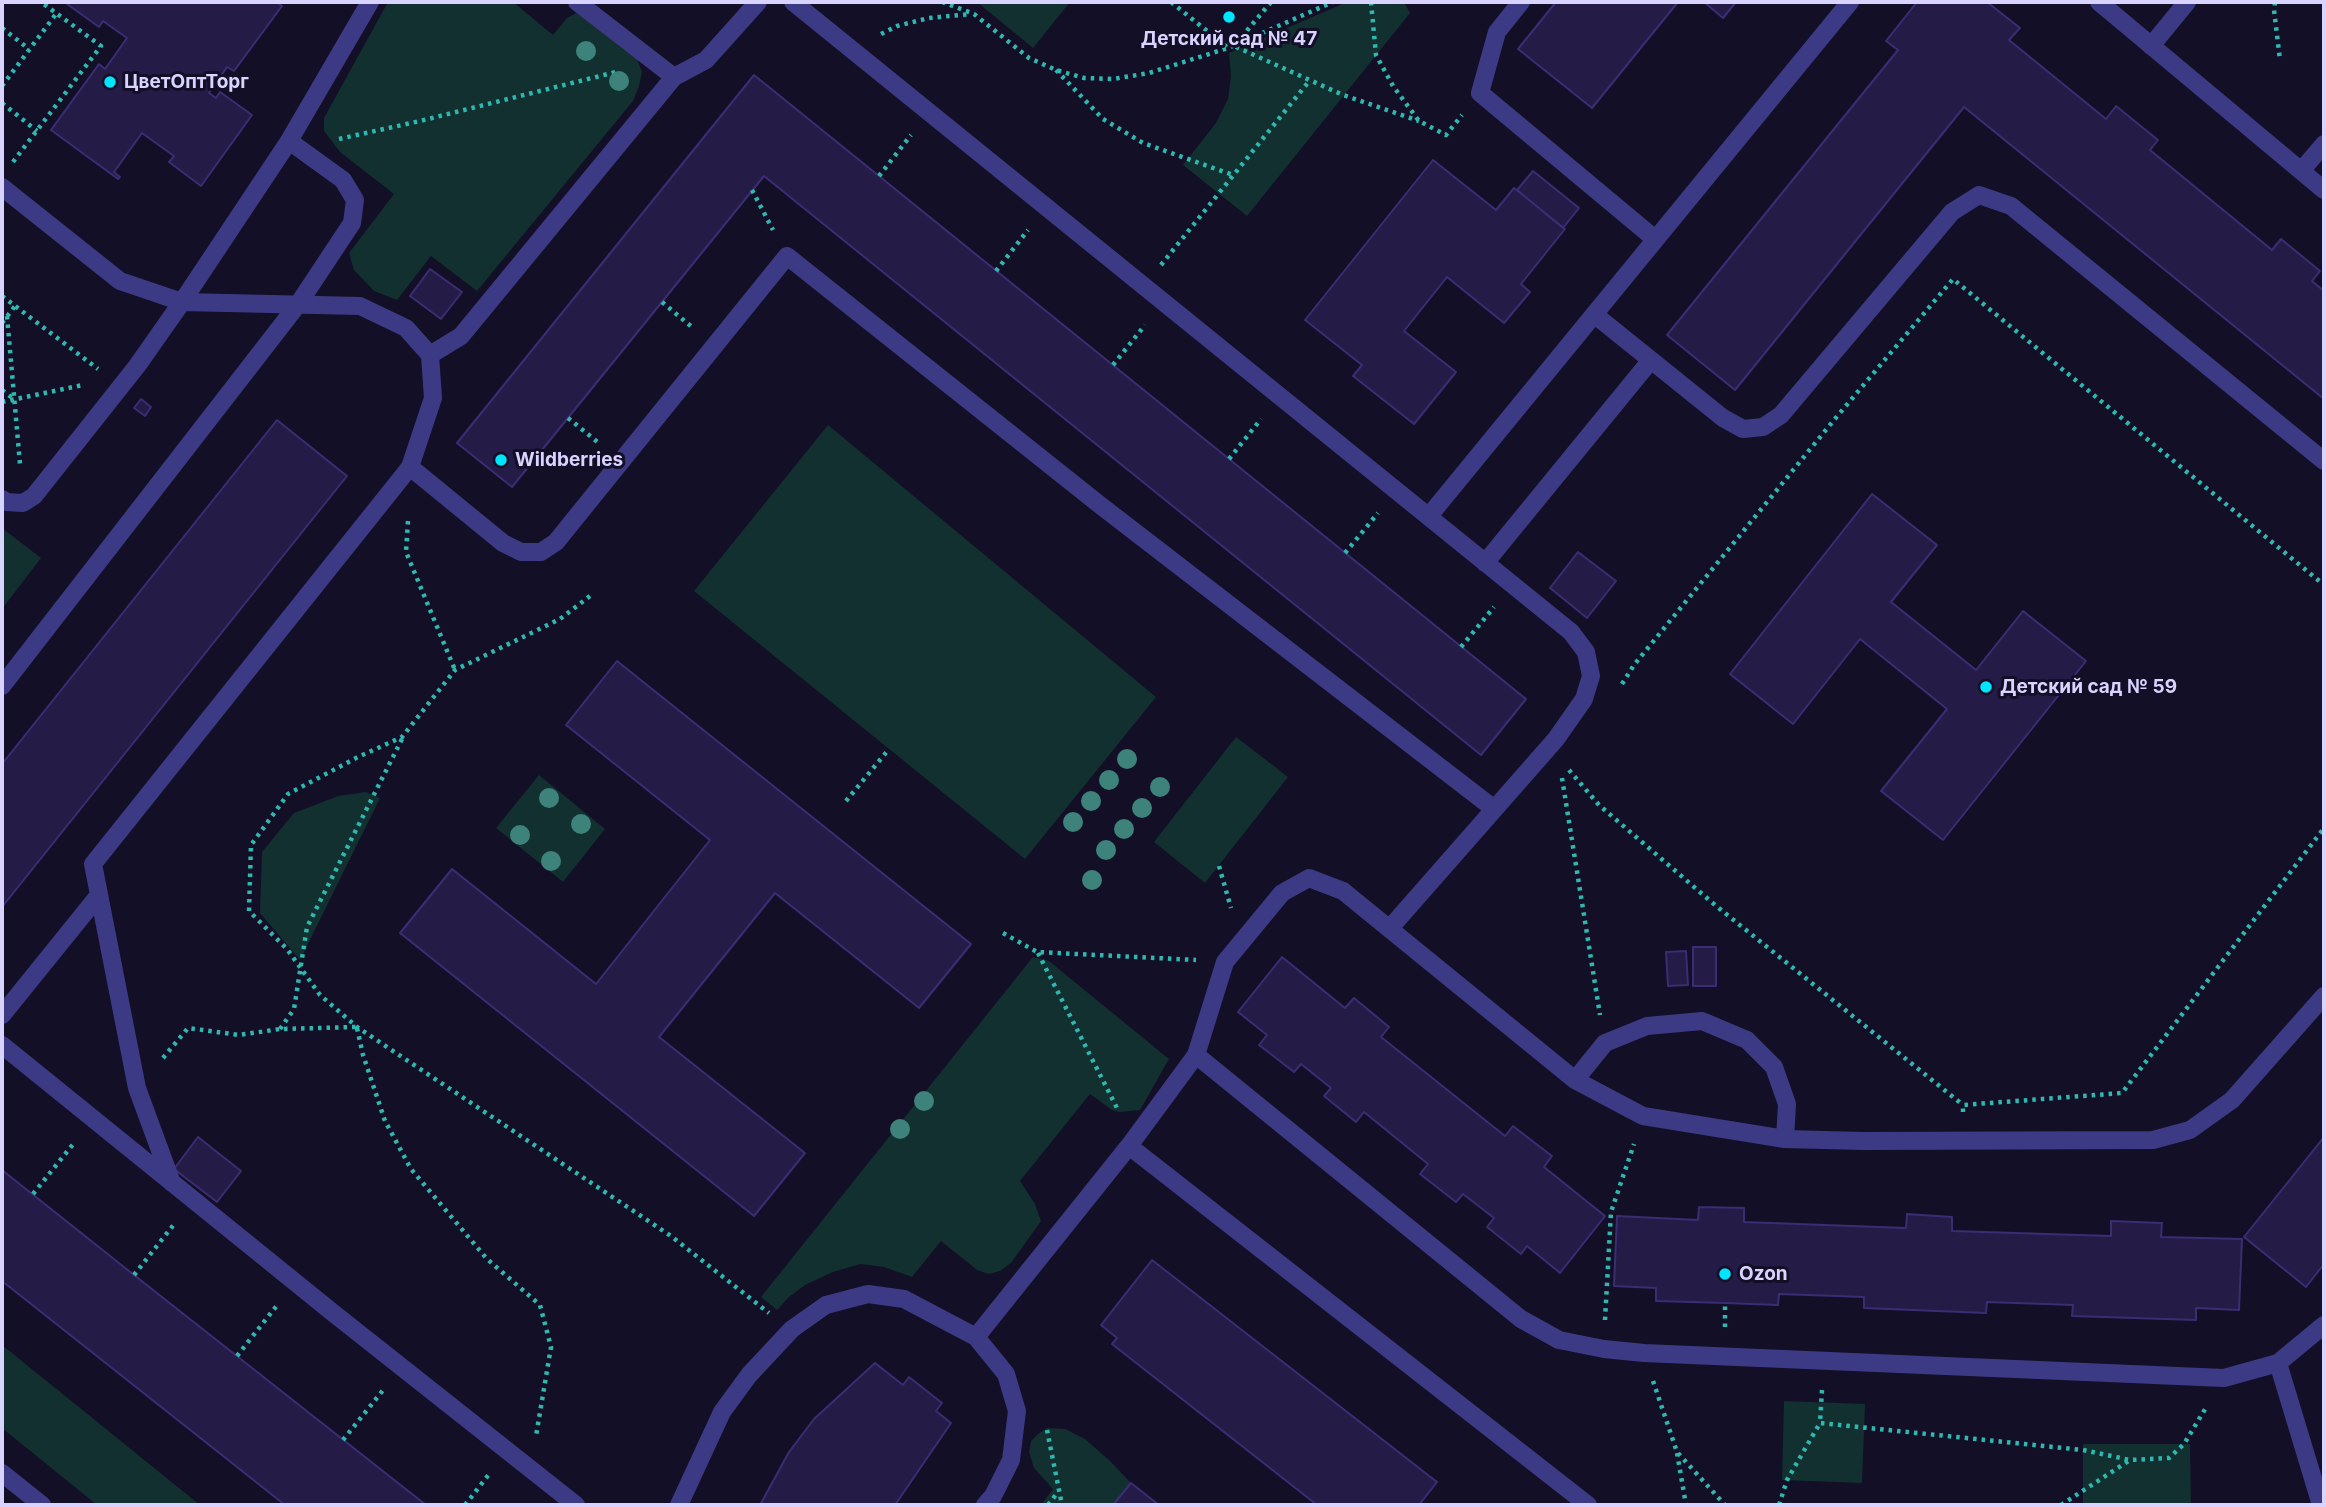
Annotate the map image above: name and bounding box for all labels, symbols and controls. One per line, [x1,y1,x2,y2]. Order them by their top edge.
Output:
marker: Детский сад № 47 [1221,9,1237,25]
place label: Детский сад № 47 [1141,28,1317,50]
place label: ЦветОптТорг [124,71,249,93]
marker: ЦветОптТорг [102,74,118,90]
place label: Wildberries [515,449,623,471]
marker: Wildberries [493,452,509,468]
place label: Детский сад № 59 [2000,676,2177,698]
marker: Детский сад № 59 [1978,679,1994,695]
place label: Ozon [1739,1263,1788,1285]
marker: Ozon [1717,1266,1733,1282]

